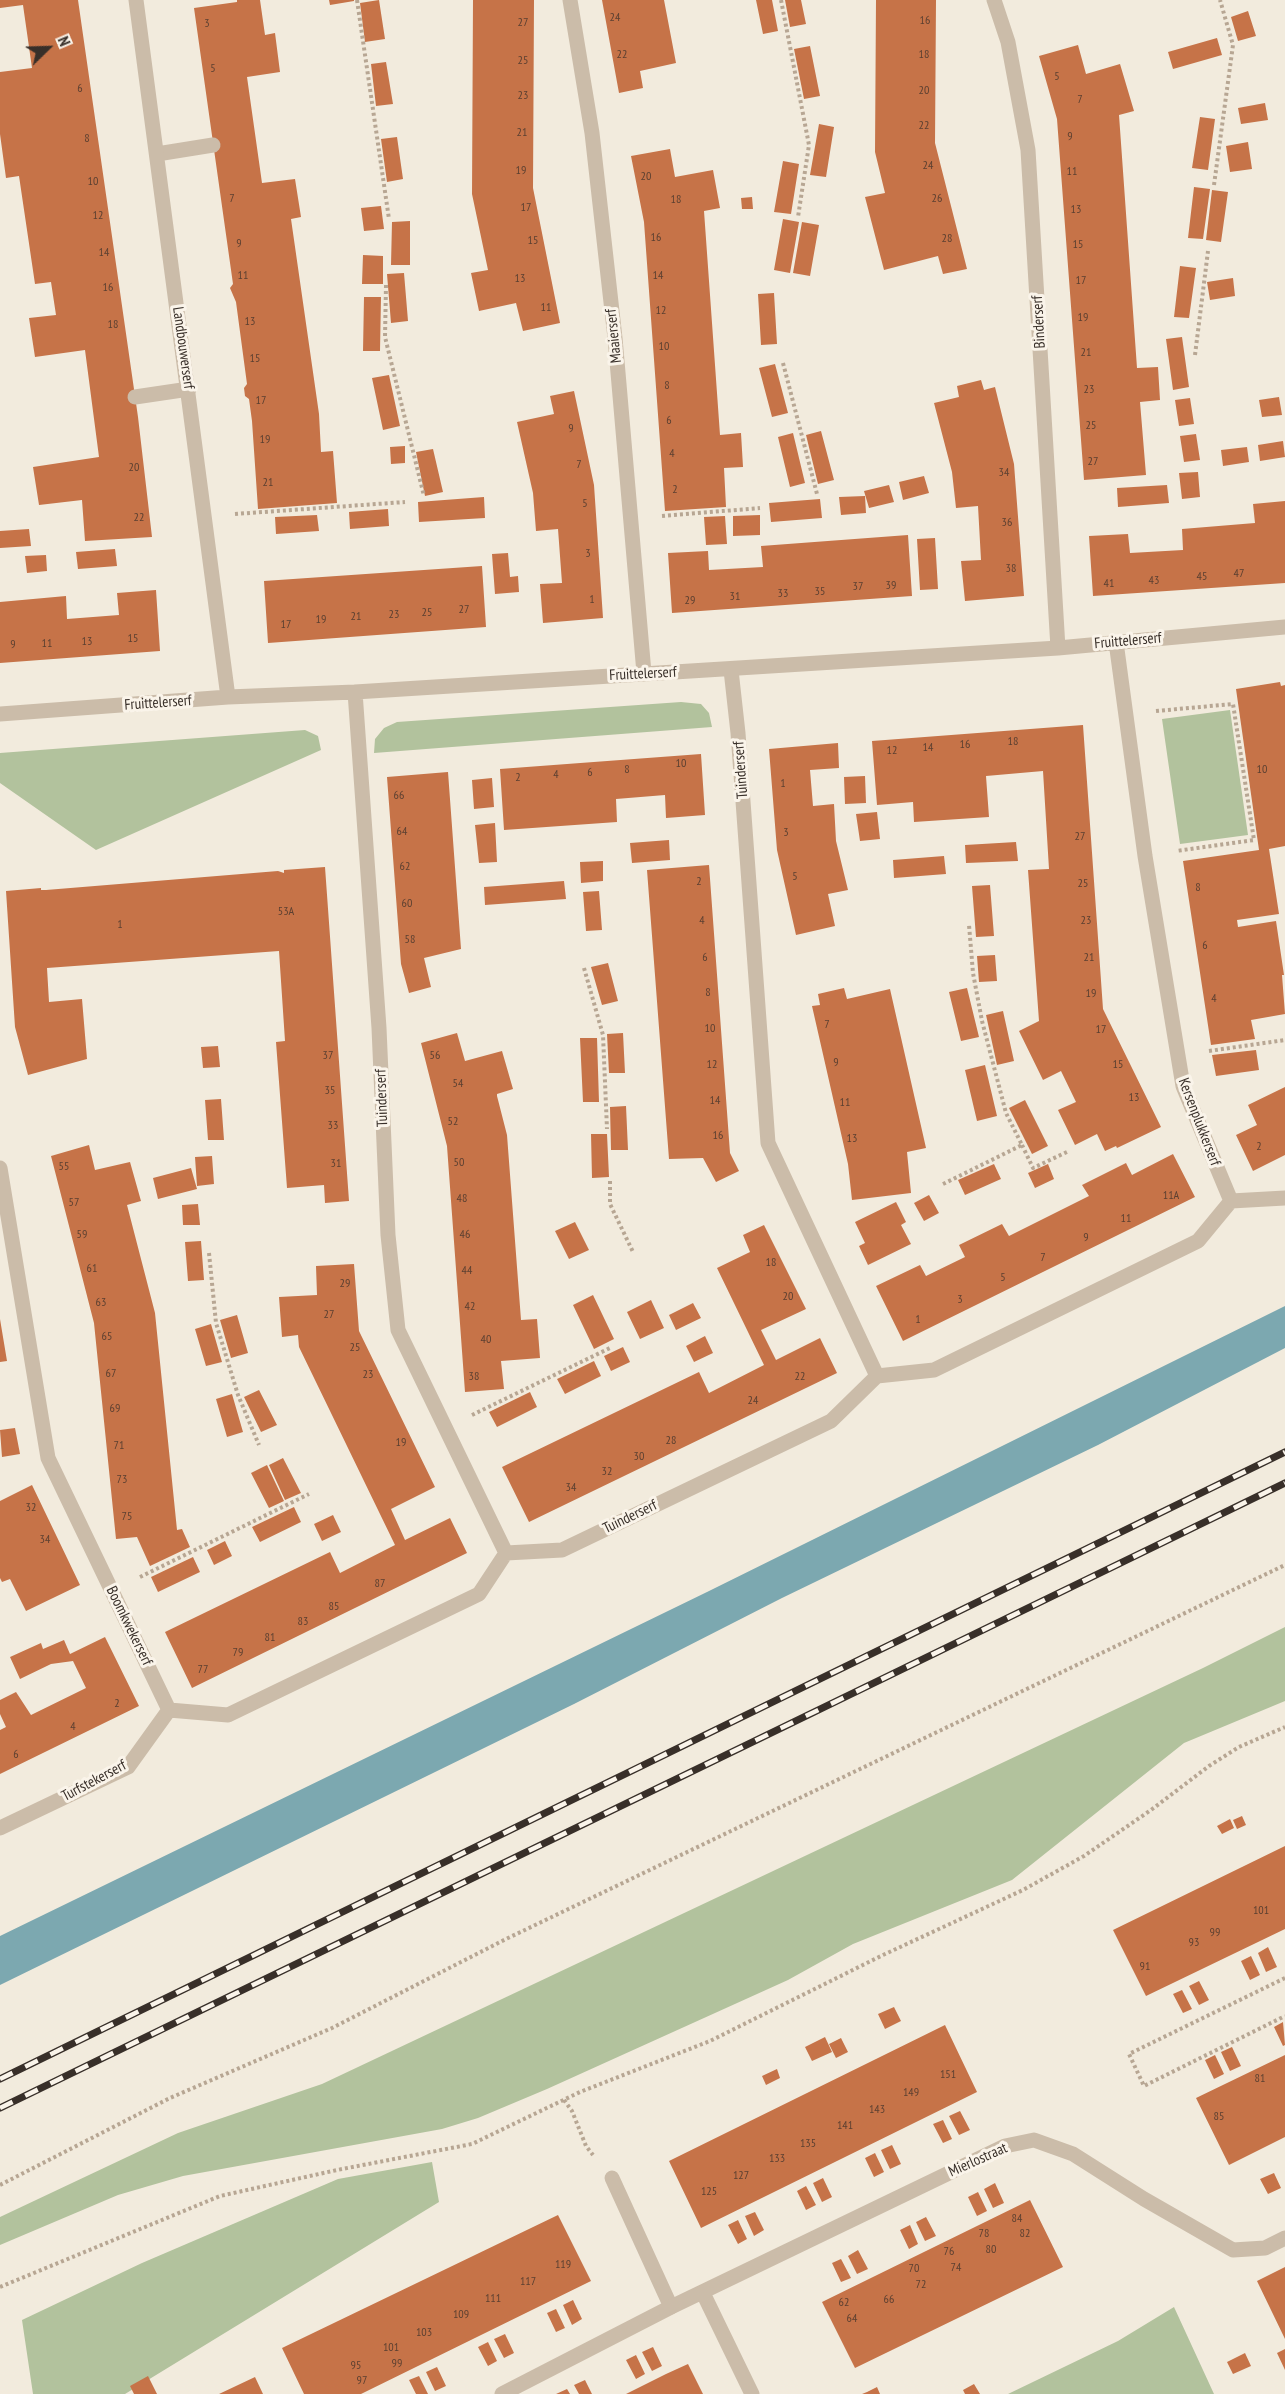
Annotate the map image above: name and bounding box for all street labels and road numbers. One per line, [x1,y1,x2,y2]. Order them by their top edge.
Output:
street label: Binderserf [1029,295,1049,349]
street label: Landbouwerserf [168,306,198,390]
street label: Maaierserf [602,308,626,364]
street label: Fruittelerserf [1094,629,1162,653]
street label: Fruittelerserf [609,663,677,685]
street label: Fruittelerserf [124,692,192,714]
street label: Tuinderserf [730,741,752,799]
street label: Tuinderserf [372,1069,392,1127]
street label: Kersenplukkerserf [1174,1076,1224,1168]
street label: Tuinderserf [600,1496,660,1538]
street label: Boomkwekerserf [102,1584,156,1668]
street label: Turfstekerserf [59,1757,129,1805]
street label: Mierlostraat [946,2139,1010,2181]

